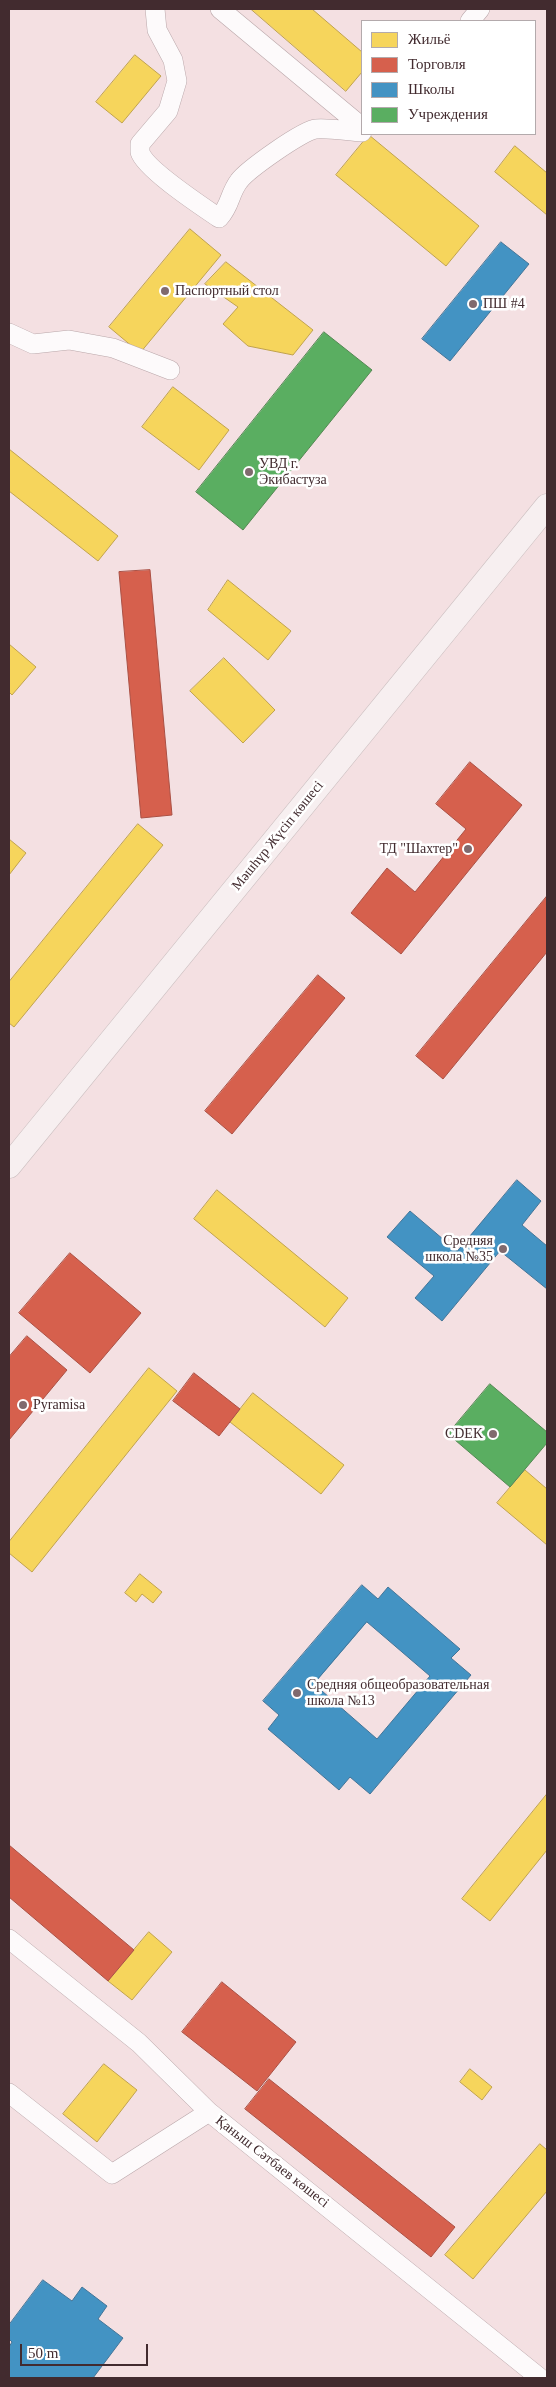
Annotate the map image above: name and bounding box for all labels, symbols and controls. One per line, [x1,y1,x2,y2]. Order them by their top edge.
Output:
legend [361,20,536,135]
text: Жильё [408,31,450,47]
text: Торговля [408,56,466,72]
text: Школы [408,81,455,97]
text: Учреждения [408,106,488,122]
place label: Паспортный стол [175,283,279,299]
marker: Паспортный стол [159,285,171,297]
place label: ПШ #4 [483,296,525,312]
marker: ПШ #4 [467,298,479,310]
place label: УВД г. Экибастуза [259,456,327,488]
marker: УВД г. Экибастуза [243,466,255,478]
street label: Мәшһүр Жүсіп көшесі [229,778,327,894]
place label: ТД "Шахтер" [380,841,458,857]
marker: ТД "Шахтер" [462,843,474,855]
place label: Средняя школа №35 [425,1233,493,1266]
marker: Средняя школа №35 [497,1243,509,1255]
place label: Pyramisa [33,1397,85,1413]
marker: Pyramisa [17,1399,29,1411]
place label: CDEK [445,1426,483,1442]
marker: CDEK [487,1428,499,1440]
place label: Средняя общеобразовательная школа №13 [307,1677,489,1710]
marker: Средняя общеобразовательная школа №13 [291,1687,303,1699]
street label: Қаныш Сәтбаев көшесі [212,2112,332,2212]
scale bar [22,2334,150,2366]
text: 50 m [28,2345,58,2361]

